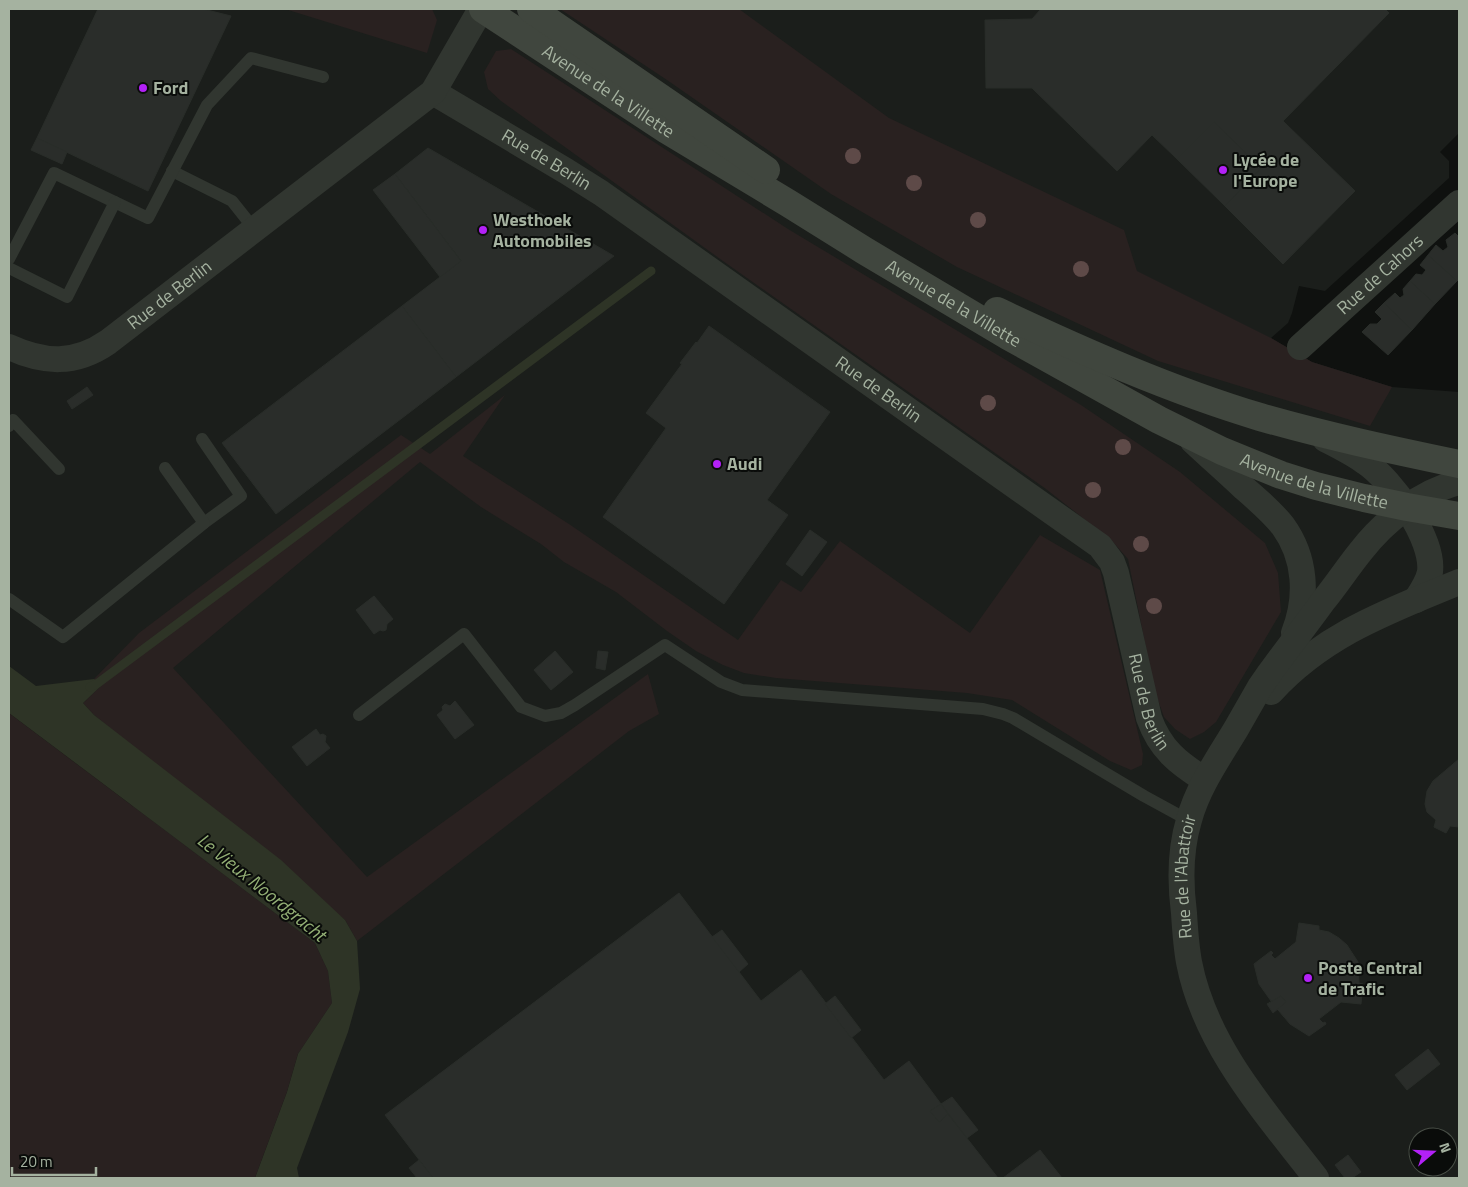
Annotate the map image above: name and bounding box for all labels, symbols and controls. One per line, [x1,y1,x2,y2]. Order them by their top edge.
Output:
street label: Avenue de la Villette [537,38,680,145]
place label: Ford [153,74,188,101]
marker: Ford [137,82,149,94]
street label: Rue de Berlin [497,122,597,197]
place label: Lycée de l'Europe [1233,146,1299,194]
marker: Lycée de l'Europe [1217,164,1229,176]
place label: Westhoek Automobiles [493,206,592,254]
marker: Westhoek Automobiles [477,224,489,236]
street label: Rue de Cahors [1330,228,1429,321]
street label: Avenue de la Villette [881,252,1026,354]
street label: Rue de Berlin [121,253,217,336]
street label: Rue de Berlin [830,349,928,429]
street label: Avenue de la Villette [1236,446,1391,516]
place label: Audi [727,450,762,477]
marker: Audi [711,458,723,470]
street label: Rue de Berlin [1122,651,1177,756]
street label: Rue de l'Abattoir [1167,811,1203,940]
water label: Le Vieux Noordgracht [191,825,335,949]
place label: Poste Central de Trafic [1318,954,1422,1002]
marker: Poste Central de Trafic [1302,972,1314,984]
north arrow [1408,1127,1458,1177]
text: N [1434,1140,1457,1156]
scale bar [12,1144,96,1176]
text: 20 m [20,1150,53,1173]

